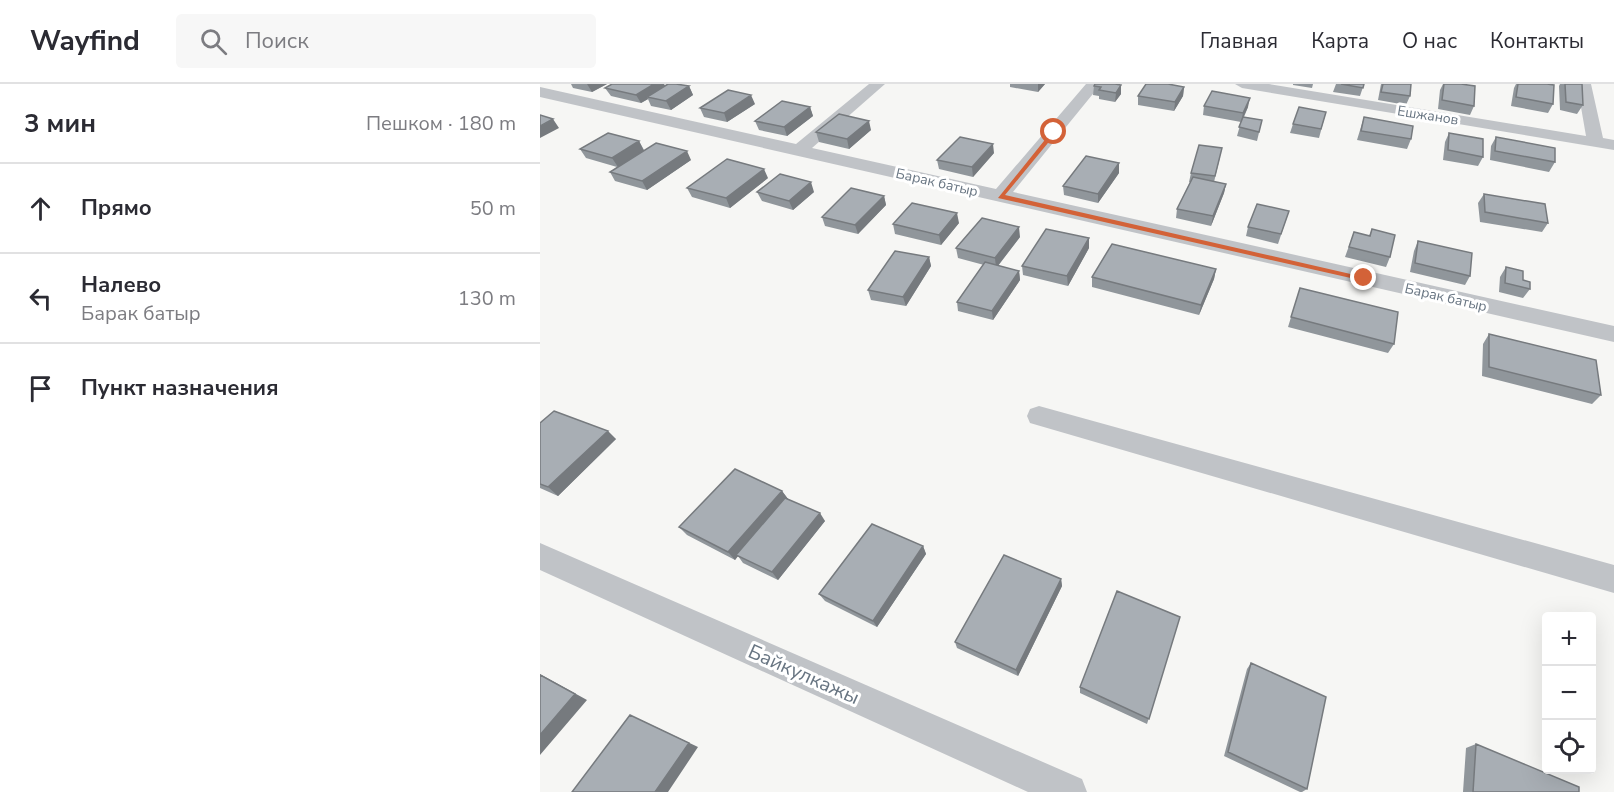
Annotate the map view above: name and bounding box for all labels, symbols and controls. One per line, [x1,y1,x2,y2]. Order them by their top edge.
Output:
search box [176,14,596,68]
text: Wayfind [30,22,140,60]
icon: search [197,25,230,58]
text: Поиск [245,26,309,56]
text: Главная [1200,27,1278,55]
text: Карта [1311,27,1369,55]
text: О нас [1402,27,1457,55]
text: Контакты [1490,27,1584,55]
street label: Ешжанов [1396,101,1460,130]
text: 3 мин [24,106,96,141]
text: Пешком · 180 m [366,110,516,137]
route start [1040,118,1066,144]
street label: Барак батыр [894,164,980,201]
icon: ahead [24,192,57,225]
text: Прямо [81,193,152,223]
text: 50 m [470,195,516,222]
route end [1350,264,1376,290]
text: Налево [81,270,161,300]
street label: Барак батыр [1403,279,1489,316]
icon: left [24,282,57,315]
text: 130 m [458,285,516,312]
text: Барак батыр [81,300,201,327]
icon: arrive [24,372,57,405]
text: Пункт назначения [81,373,279,403]
map controls [1542,612,1596,774]
button: + [1542,612,1596,666]
street label: Байкулкажы [744,638,864,711]
button: − [1542,666,1596,720]
button: locate [1542,720,1596,774]

